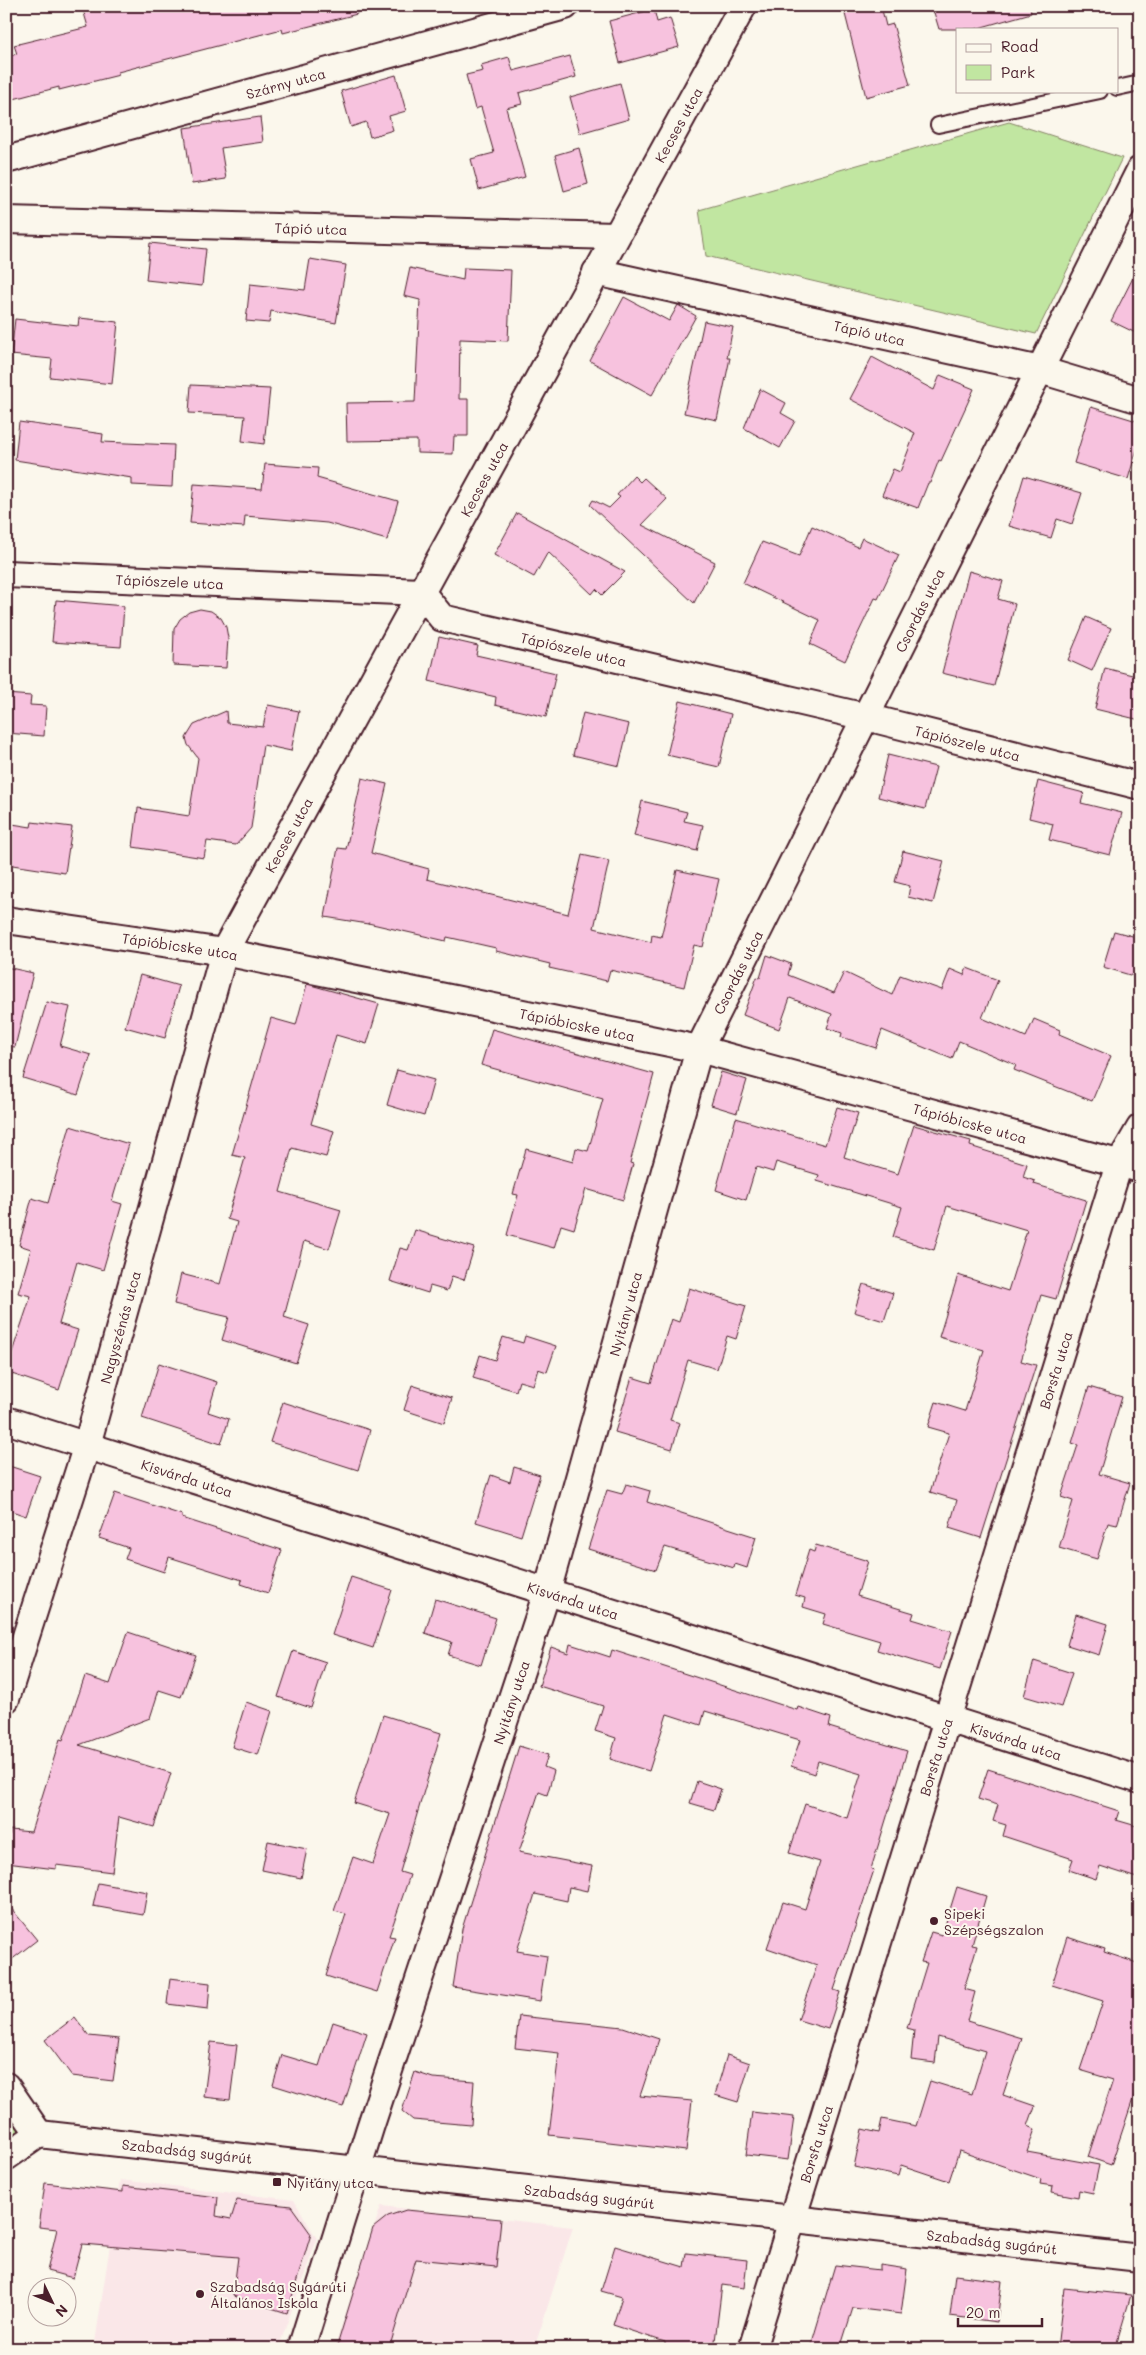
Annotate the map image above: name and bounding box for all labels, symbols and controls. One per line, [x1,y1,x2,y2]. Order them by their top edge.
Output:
legend [956,28,1118,92]
text: Road [1001,36,1038,56]
text: Park [1001,62,1035,82]
street label: Szárny utca [244,63,328,103]
street label: Kecses utca [650,84,706,166]
street label: Tápió utca [274,218,348,238]
street label: Tápió utca [832,315,907,350]
street label: Kecses utca [455,438,512,520]
street label: Csordás utca [890,565,948,655]
street label: Tápiószele utca [115,569,224,593]
street label: Tápiószele utca [519,627,629,670]
street label: Tápiószele utca [913,720,1023,765]
street label: Kecses utca [260,794,317,876]
street label: Csordás utca [709,927,767,1017]
street label: Tápióbicske utca [121,928,240,964]
street label: Tápióbicske utca [518,1003,637,1045]
street label: Tápióbicske utca [911,1098,1029,1147]
street label: Nagyszénás utca [95,1268,145,1386]
street label: Nyitány utca [604,1269,646,1358]
street label: Borsfa utca [1034,1329,1076,1411]
street label: Kisvárda utca [139,1454,235,1501]
street label: Kisvárda utca [525,1577,621,1623]
street label: Nyitány utca [488,1658,533,1747]
street label: Borsfa utca [914,1716,956,1798]
street label: Kisvárda utca [968,1717,1065,1764]
place label: Sipeki Szépségszalon [944,1904,1044,1939]
marker: Sipeki Szépségszalon [928,1915,940,1927]
street label: Borsfa utca [795,2102,837,2185]
street label: Szabadság sugárút [121,2134,253,2167]
place label: Nyitány utca [287,2173,374,2192]
marker: Nyitány utca [271,2176,283,2188]
street label: Szabadság sugárút [523,2179,656,2213]
street label: Szabadság sugárút [926,2225,1058,2258]
place label: Szabadság Sugárúti Általános Iskola [210,2277,347,2312]
north arrow [28,2278,78,2328]
marker: Szabadság Sugárúti Általános Iskola [194,2288,206,2300]
scale bar [958,2295,1042,2327]
text: N [51,2301,72,2322]
text: 20 m [966,2302,1000,2322]

